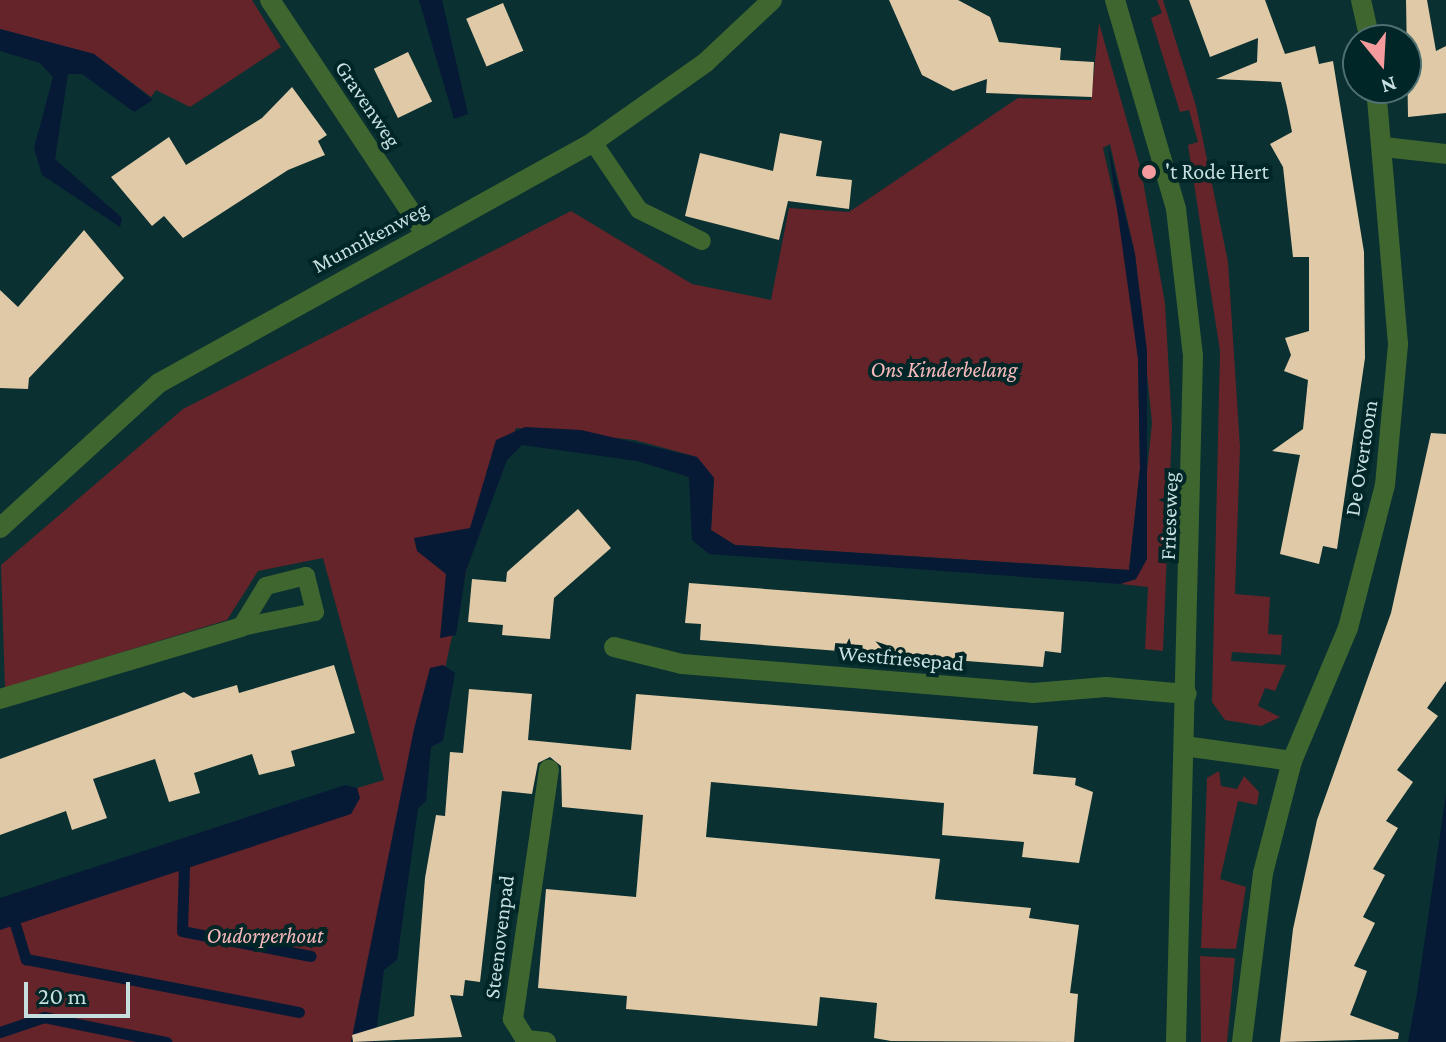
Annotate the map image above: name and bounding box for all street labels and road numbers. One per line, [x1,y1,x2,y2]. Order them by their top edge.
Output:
street label: Gravenweg [329,56,407,152]
street label: Munnikenweg [308,195,432,279]
street label: De Overtoom [1339,398,1383,518]
street label: Frieseweg [1154,471,1184,561]
street label: Westfriesepad [837,639,965,677]
street label: Steenovenpad [478,874,520,1000]

